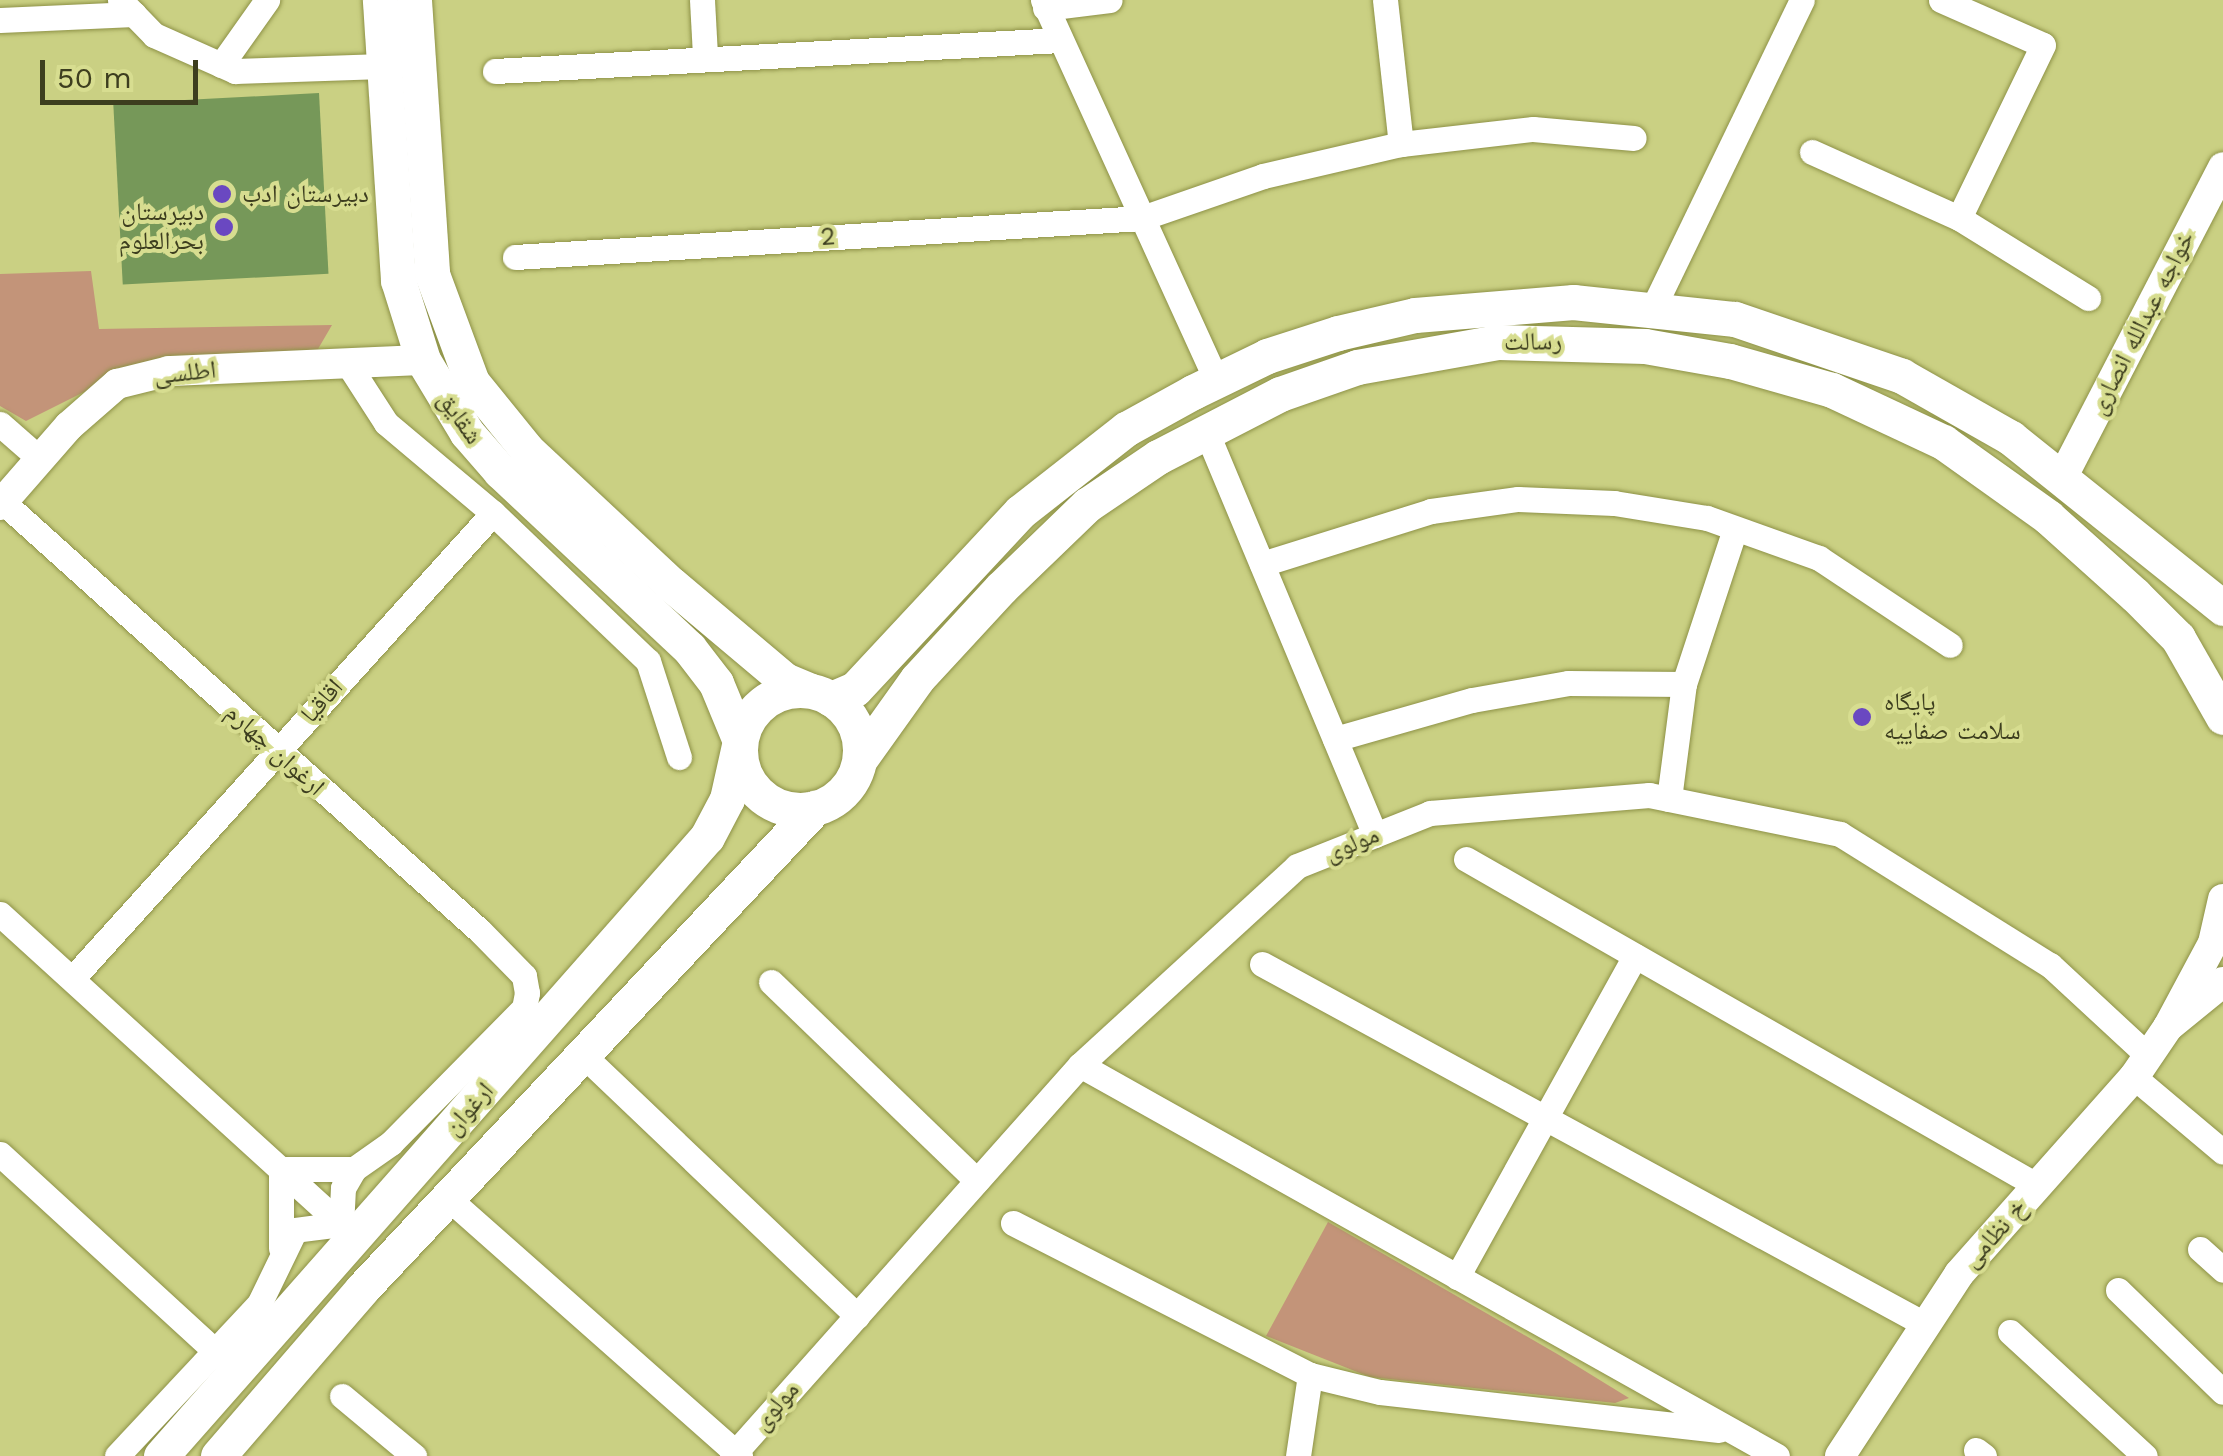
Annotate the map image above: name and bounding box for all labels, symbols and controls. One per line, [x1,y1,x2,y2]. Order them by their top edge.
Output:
scale bar [45,40,202,102]
text: 50 m [57,60,132,95]
place label: دبیرستان ادب [242,179,369,209]
marker: دبیرستان ادب [211,183,233,205]
place label: دبیرستان بحرالعلوم [119,198,204,257]
marker: دبیرستان بحرالعلوم [213,216,235,238]
street label: 2 [820,222,836,252]
street label: خواجه عبدالله انصاری [2083,226,2201,420]
street label: رسالت [1504,326,1562,358]
street label: اطلسی [152,355,218,391]
street label: شقایق [431,386,489,450]
street label: اقاقیا [295,673,349,729]
place label: پایگاه سلامت صفاییه [1884,688,2021,747]
street label: ارغوان چهارم [219,698,331,802]
marker: پایگاه سلامت صفاییه [1849,704,1875,730]
street label: مولوی [1321,820,1383,868]
street label: ارغوان [438,1076,500,1142]
street label: خ نظامی [1956,1194,2034,1274]
street label: مولوی [746,1375,806,1437]

